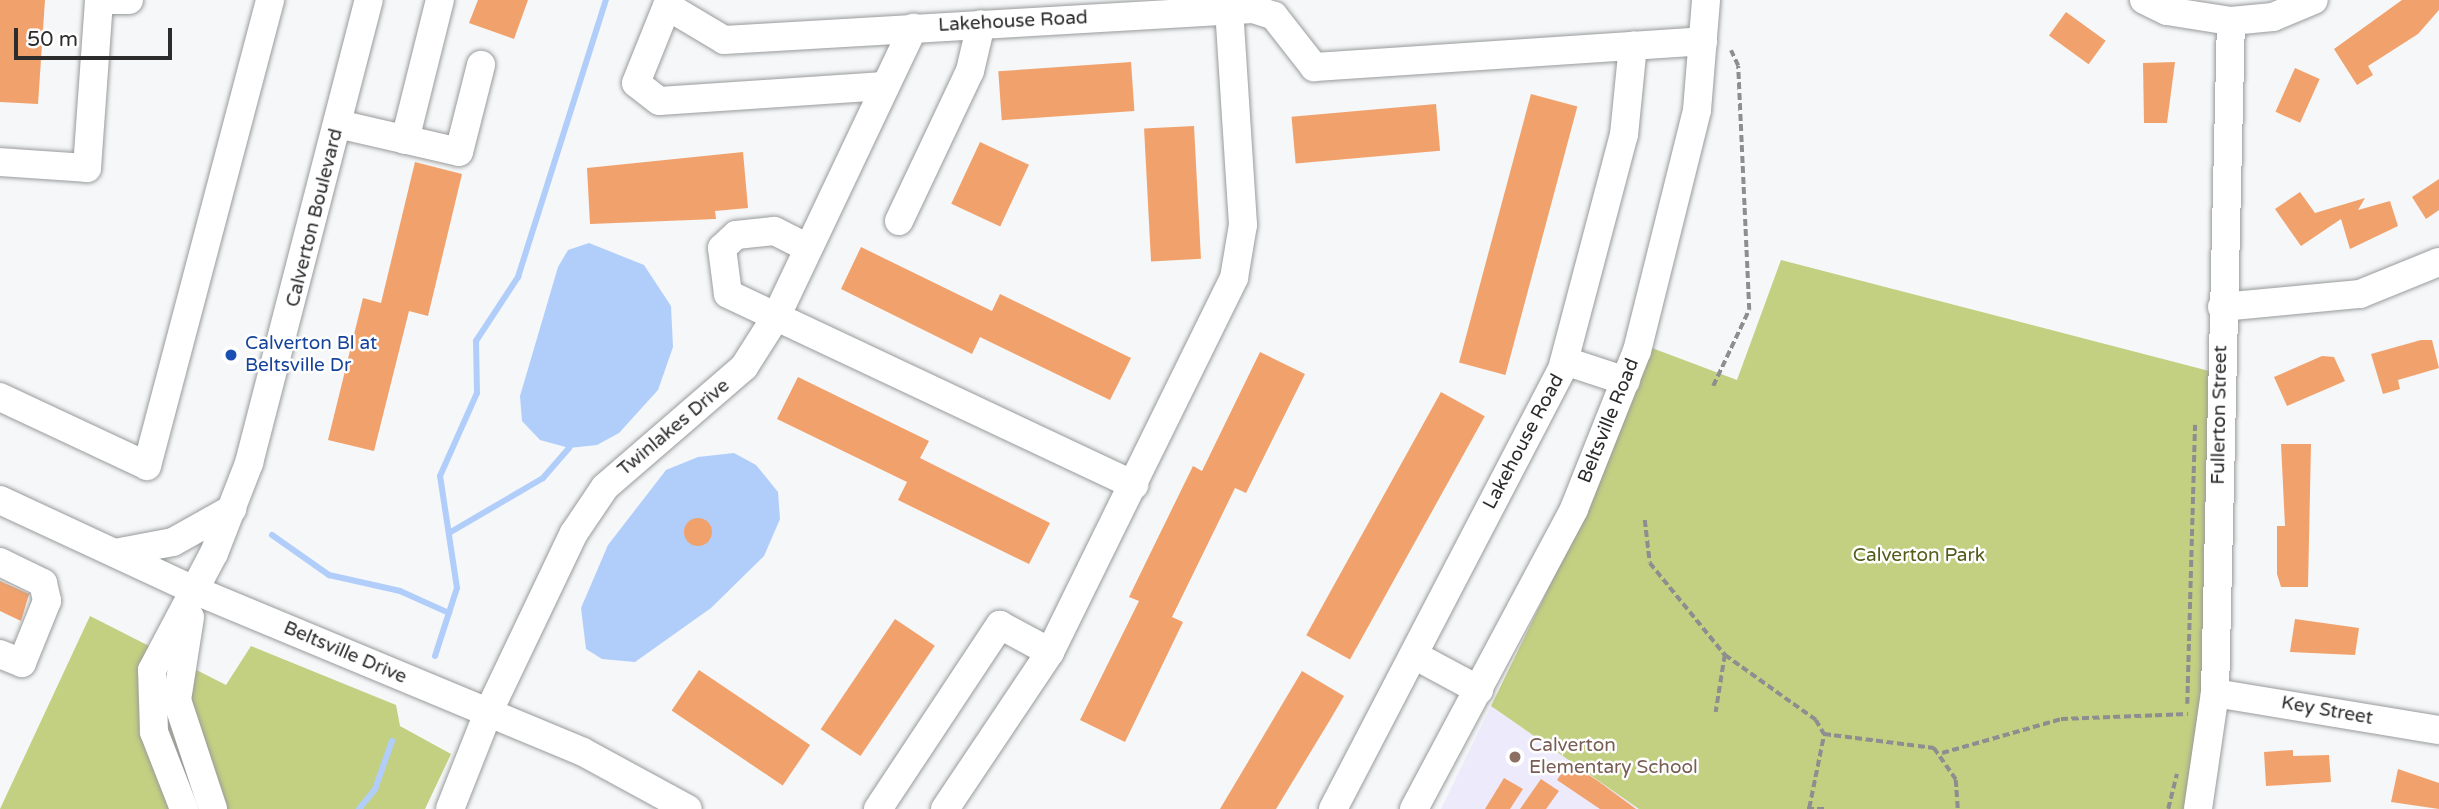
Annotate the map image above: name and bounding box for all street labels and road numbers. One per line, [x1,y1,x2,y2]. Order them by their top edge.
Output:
street label: Lakehouse Road [938,7,1088,37]
street label: Calverton Boulevard [282,126,348,310]
street label: Fullerton Street [2207,345,2233,485]
street label: Beltsville Road [1574,355,1644,487]
street label: Lakehouse Road [1479,371,1569,513]
street label: Twinlakes Drive [614,375,734,481]
street label: Beltsville Drive [280,617,410,689]
street label: Key Street [2279,692,2375,730]

